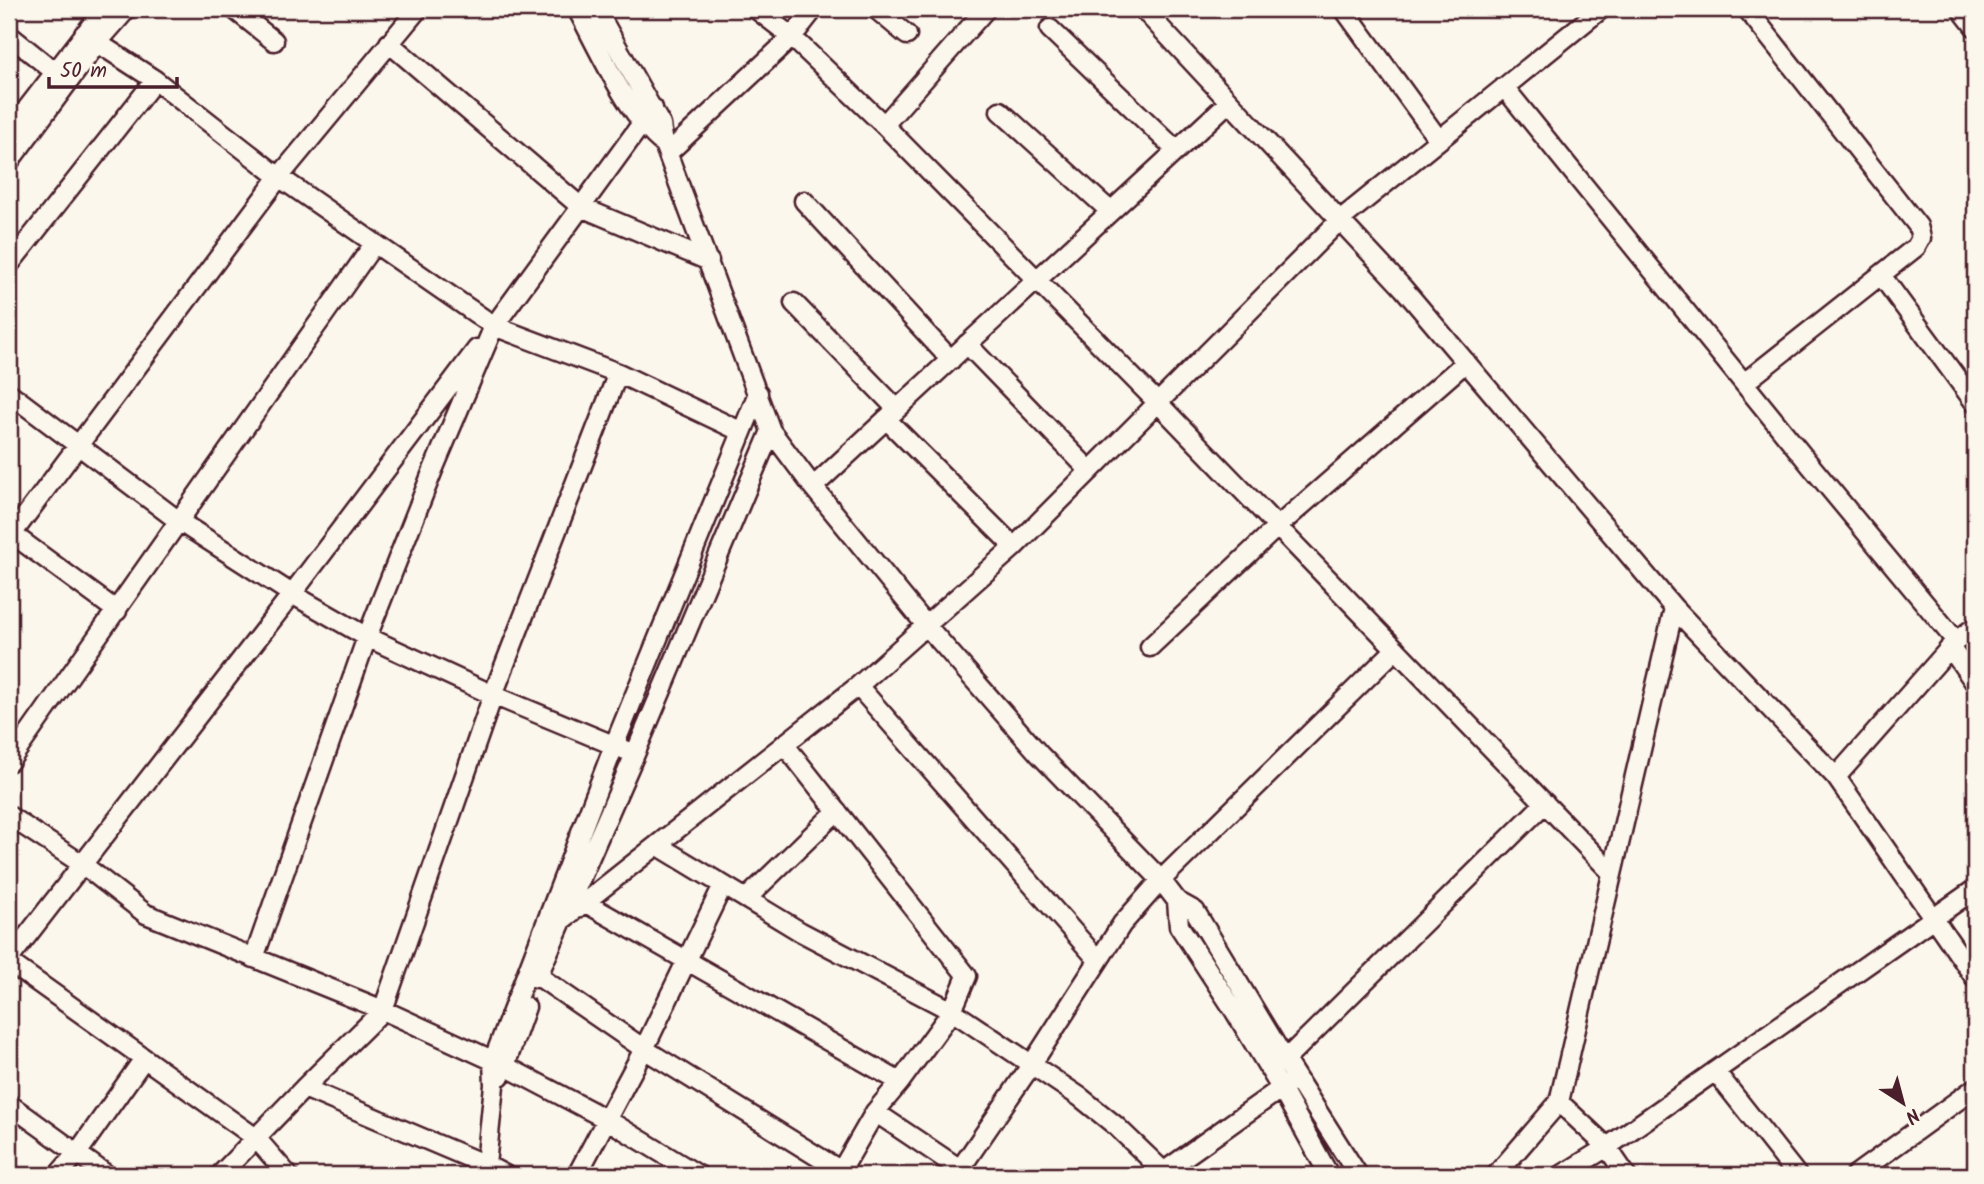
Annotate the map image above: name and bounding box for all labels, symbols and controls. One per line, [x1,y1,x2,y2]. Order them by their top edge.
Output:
scale bar [49,46,177,90]
text: 50 m [60,55,107,88]
north arrow [1868,1068,1938,1138]
text: N [1898,1099,1925,1131]

